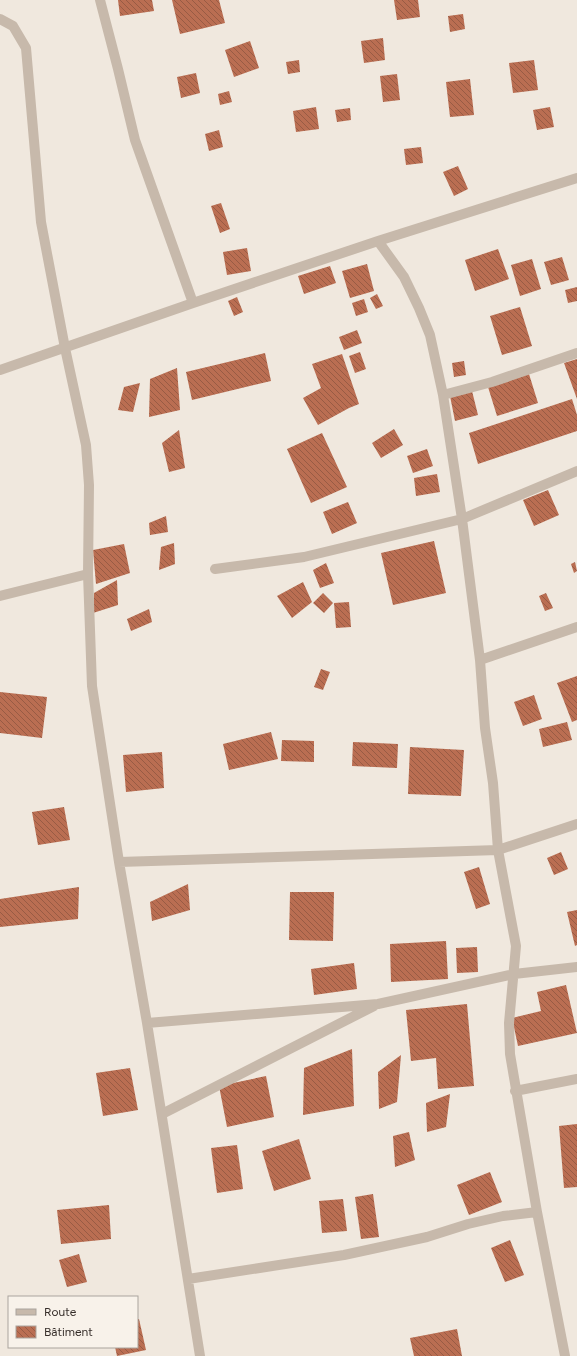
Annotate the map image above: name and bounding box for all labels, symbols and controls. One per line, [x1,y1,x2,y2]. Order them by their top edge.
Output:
legend [8,1296,138,1348]
text: Route [44,1305,77,1319]
text: Bâtiment [44,1325,93,1339]

